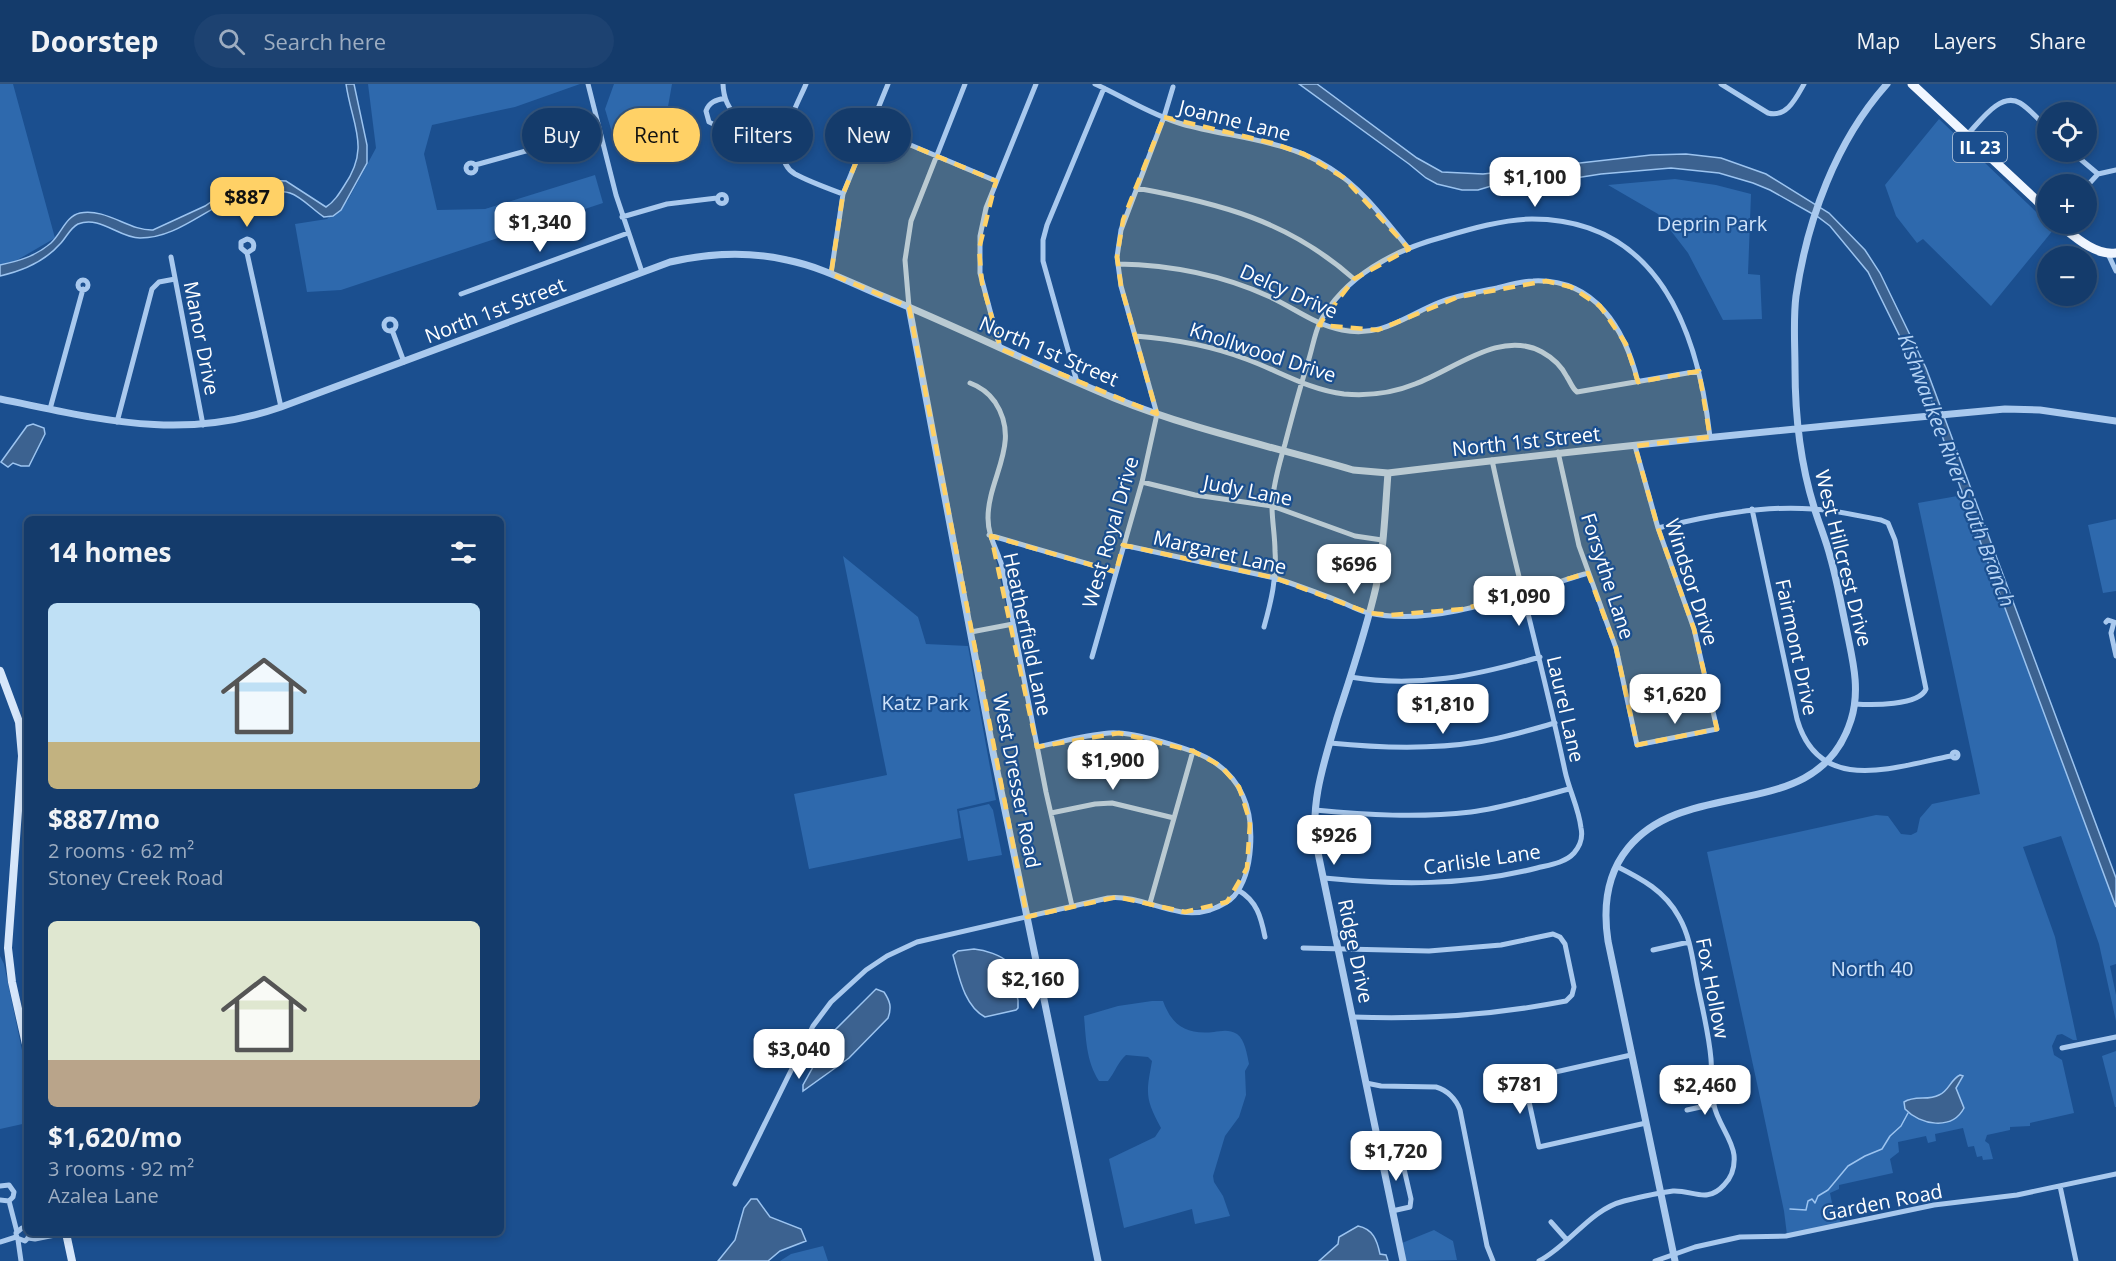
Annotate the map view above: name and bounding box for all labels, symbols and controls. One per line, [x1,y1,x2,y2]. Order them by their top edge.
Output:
search box [194,14,614,68]
text: Doorstep [30,22,158,60]
icon: search [215,25,248,58]
text: Search here [263,26,386,56]
text: Map [1857,27,1900,55]
text: Layers [1933,27,1997,55]
text: Share [2030,27,2086,55]
street label: Joanne Lane [1174,93,1294,147]
map controls [2037,102,2097,306]
button: locate [2037,102,2097,162]
chip: Buy [522,108,601,162]
chip: Rent [613,108,700,162]
chip: Filters [712,108,813,162]
chip: New [825,108,911,162]
road number: IL 23 [1953,132,2007,162]
pin: $1,100 [1486,157,1584,208]
text: $1,100 [1504,163,1566,190]
button: + [2037,174,2097,234]
pin: $887 [211,177,283,228]
text: $887 [224,183,270,210]
pin: $1,340 [491,202,589,253]
text: $1,340 [509,208,571,235]
park label: Deprin Park [1657,210,1768,237]
button: − [2037,246,2097,306]
street label: Delcy Drive [1236,257,1342,325]
street label: North 1st Street [421,271,569,349]
street label: Manor Drive [178,279,226,397]
street label: North 1st Street [975,309,1123,393]
street label: Knollwood Drive [1186,316,1340,388]
water label: Kishwaukee River South Branch [1892,329,2022,611]
street label: North 1st Street [1450,420,1602,462]
street label: West Royal Drive [1075,453,1145,611]
street label: West Hillcrest Drive [1809,467,1879,649]
street label: Judy Lane [1199,468,1295,512]
street label: Forsythe Lane [1575,510,1641,642]
street label: Windsor Drive [1659,515,1725,649]
street label: Margaret Lane [1151,524,1289,580]
text: 14 homes [48,534,172,570]
icon: filters [447,536,480,569]
pin: $696 [1318,544,1390,595]
street label: Heatherfield Lane [997,550,1059,718]
text: $696 [1331,550,1377,577]
pin: $1,090 [1470,576,1568,627]
street label: Fairmont Drive [1769,576,1825,718]
text: $1,090 [1488,582,1550,609]
icon: home [210,642,318,750]
street label: Laurel Lane [1541,653,1591,765]
pin: $1,620 [1626,674,1724,725]
text: $1,620 [1644,680,1706,707]
pin: $1,810 [1394,684,1492,735]
park label: Katz Park [882,689,969,716]
text: $1,810 [1412,690,1474,717]
street label: West Dresser Road [987,692,1047,870]
pin: $1,900 [1064,740,1162,791]
text: $1,900 [1082,746,1144,773]
text: $887/mo [48,801,160,837]
pin: $926 [1298,815,1370,866]
text: $926 [1311,821,1357,848]
text: 2 rooms · 62 m² [48,837,194,864]
street label: Carlisle Lane [1422,837,1542,881]
text: Stoney Creek Road [48,864,224,891]
street label: Ridge Drive [1332,896,1380,1006]
street label: Fox Hollow [1690,935,1736,1041]
park label: North 40 [1831,955,1913,982]
pin: $2,160 [984,959,1082,1010]
icon: home [210,960,318,1068]
text: $2,160 [1002,965,1064,992]
pin: $3,040 [750,1029,848,1080]
text: $3,040 [768,1035,830,1062]
pin: $781 [1484,1064,1556,1115]
pin: $2,460 [1656,1065,1754,1116]
text: $781 [1497,1070,1543,1097]
text: $2,460 [1674,1071,1736,1098]
text: $1,620/mo [48,1119,182,1155]
pin: $1,720 [1347,1131,1445,1182]
text: $1,720 [1365,1137,1427,1164]
text: 3 rooms · 92 m² [48,1155,194,1182]
street label: Garden Road [1819,1177,1945,1227]
text: Azalea Lane [48,1182,159,1209]

